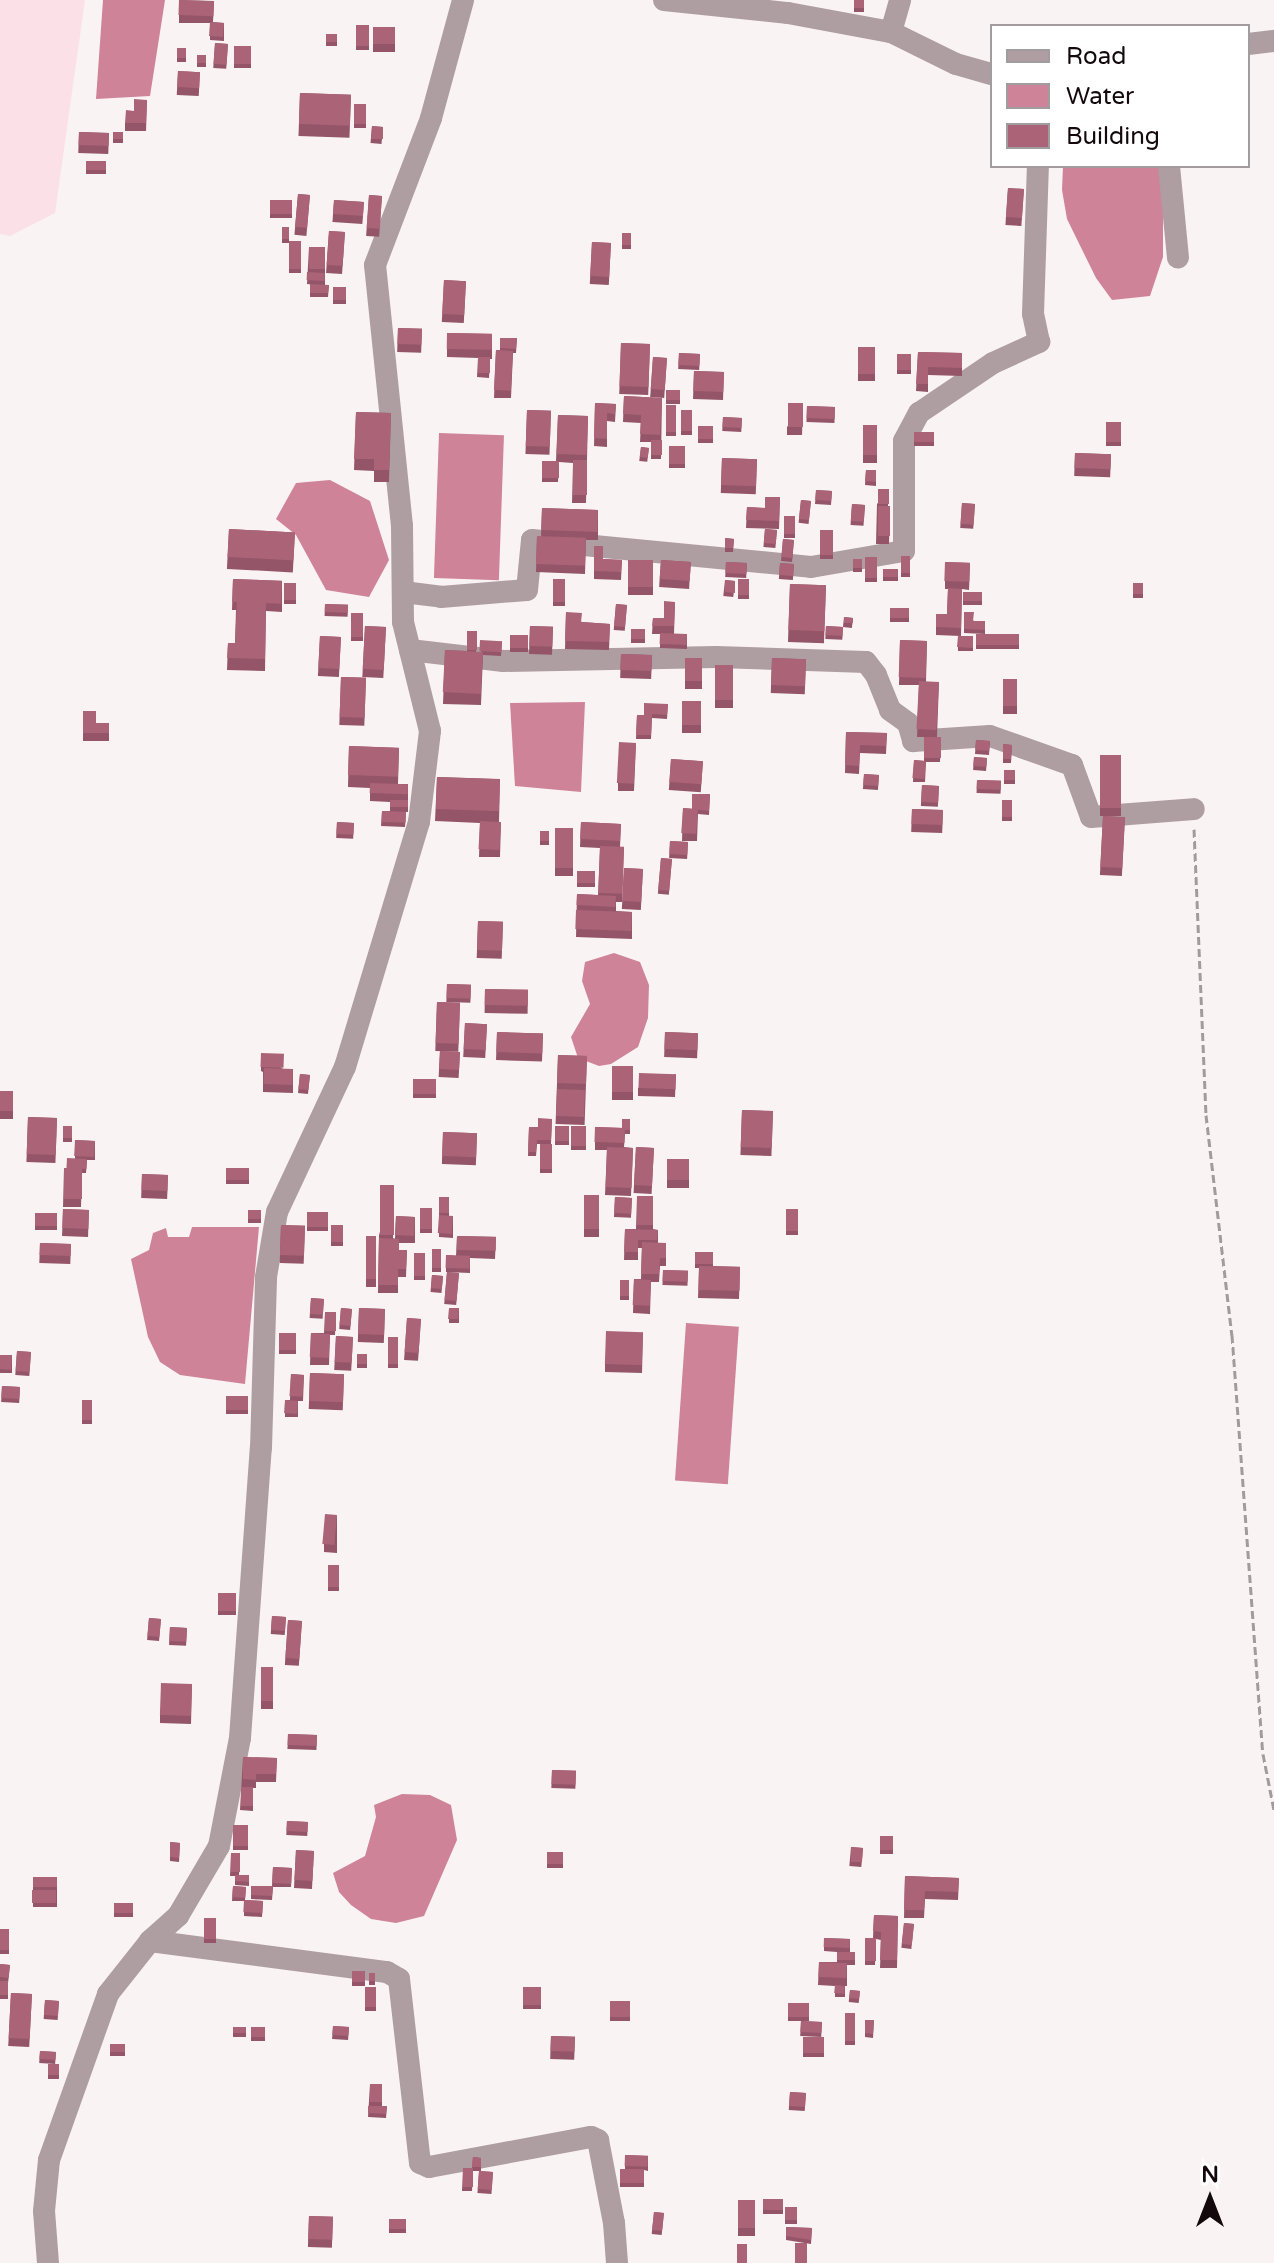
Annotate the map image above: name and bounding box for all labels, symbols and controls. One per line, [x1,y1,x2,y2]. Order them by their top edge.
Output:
legend [990,24,1250,168]
text: Road [1066,42,1126,71]
text: Water [1066,82,1134,111]
text: Building [1066,122,1160,151]
north arrow [1170,2159,1250,2239]
text: N [1201,2162,1219,2188]

